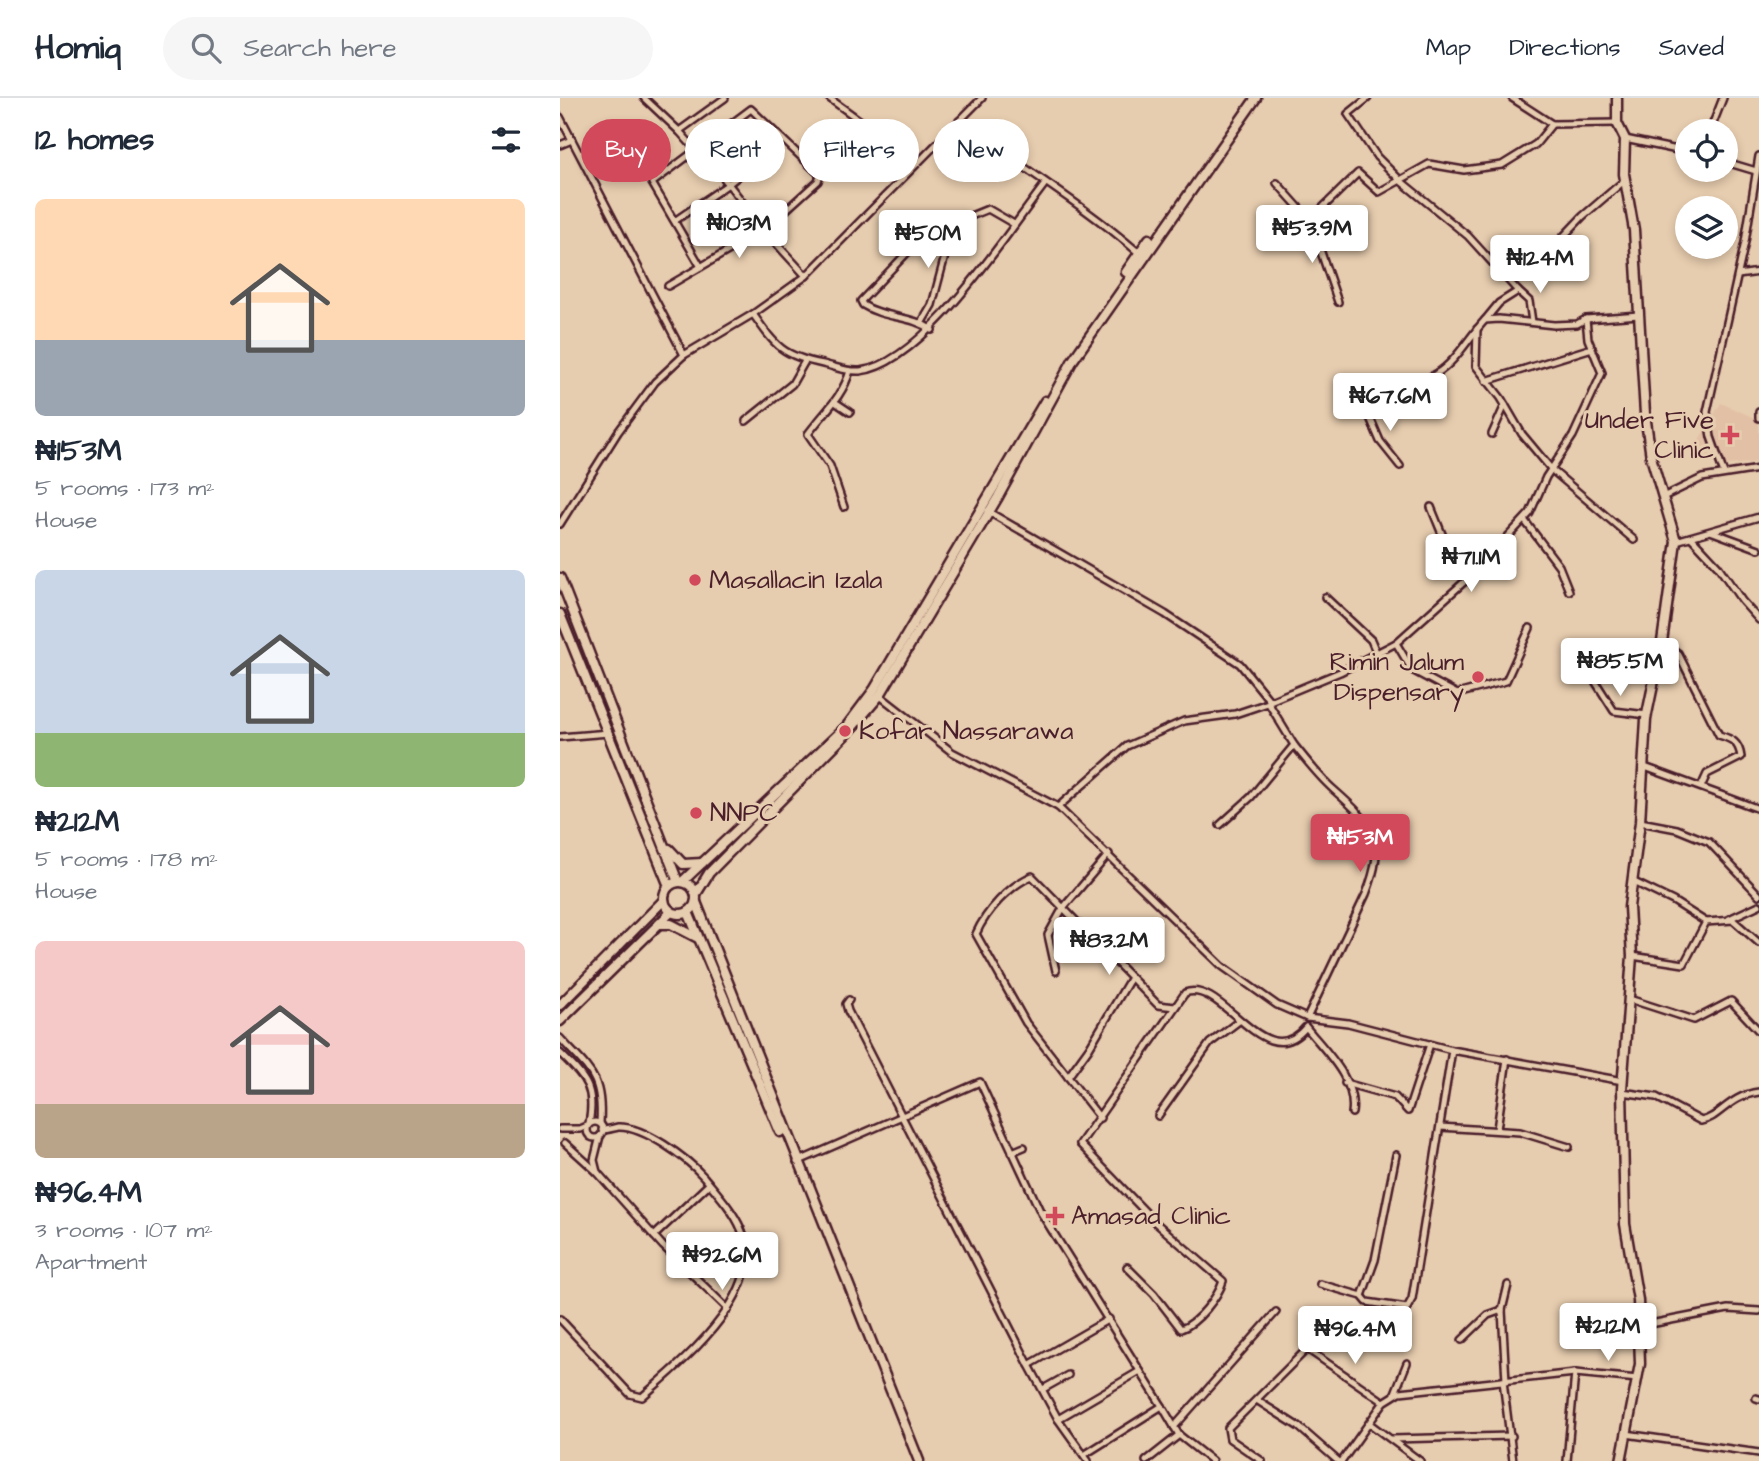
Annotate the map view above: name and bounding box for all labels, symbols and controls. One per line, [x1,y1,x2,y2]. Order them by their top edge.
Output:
search box [163,17,653,80]
text: Homiq [35,25,121,71]
icon: search [187,29,225,67]
text: Search here [243,30,397,66]
text: Map [1426,31,1471,65]
text: Directions [1509,31,1621,65]
text: Saved [1659,31,1724,65]
text: 12 homes [35,119,154,161]
chip: Buy [581,119,671,182]
chip: Rent [685,119,785,182]
chip: Filters [799,119,919,182]
chip: New [933,119,1029,182]
map controls [1675,119,1738,259]
button: locate [1675,119,1738,182]
icon: filters [487,121,525,159]
button: layers [1675,196,1738,259]
pin: ₦103M [690,200,788,260]
pin: ₦53.9M [1255,206,1369,265]
text: ₦103M [707,207,771,239]
pin: ₦50M [887,211,969,270]
text: ₦53.9M [1272,212,1352,244]
text: ₦50M [895,217,961,249]
pin: ₦124M [1491,236,1589,295]
text: ₦124M [1506,242,1574,274]
icon: home [217,245,343,371]
pin: ₦67.6M [1333,374,1447,433]
text: ₦67.6M [1349,380,1431,412]
place label: Under Five Clinic [1585,402,1714,468]
marker: Under Five Clinic [1720,425,1740,445]
text: ₦153M [35,430,122,472]
text: 5 rooms · 173 m² [35,472,215,504]
text: House [35,504,98,536]
pin: ₦71.1M [1414,534,1528,594]
text: ₦71.1M [1442,541,1500,573]
place label: Masallacin Izala [709,562,883,598]
marker: Masallacin Izala [687,572,703,588]
icon: home [217,616,343,742]
pin: ₦85.5M [1563,638,1677,698]
place label: Rimin Jalum Dispensary [1329,644,1465,712]
text: ₦85.5M [1577,645,1663,677]
marker: Rimin Jalum Dispensary [1470,669,1486,685]
place label: Kofar Nassarawa [859,713,1073,749]
marker: Kofar Nassarawa [837,723,853,739]
place label: NNPC [710,795,778,831]
text: ₦212M [35,801,120,843]
marker: NNPC [688,805,704,821]
pin: ₦153M [1311,814,1409,874]
text: ₦153M [1327,821,1393,853]
text: 5 rooms · 178 m² [35,843,218,875]
text: House [35,875,98,907]
pin: ₦83.2M [1052,918,1166,977]
text: ₦83.2M [1070,924,1148,956]
icon: home [217,987,343,1113]
text: ₦96.4M [35,1172,142,1214]
place label: Amasad Clinic [1071,1198,1231,1234]
marker: Amasad Clinic [1045,1206,1065,1226]
text: 3 rooms · 107 m² [35,1214,213,1246]
pin: ₦92.6M [665,1232,779,1292]
text: ₦92.6M [682,1239,762,1271]
text: Apartment [35,1246,147,1278]
pin: ₦212M [1559,1304,1657,1363]
pin: ₦96.4M [1298,1306,1412,1366]
text: ₦212M [1576,1310,1640,1342]
text: ₦96.4M [1314,1313,1396,1345]

